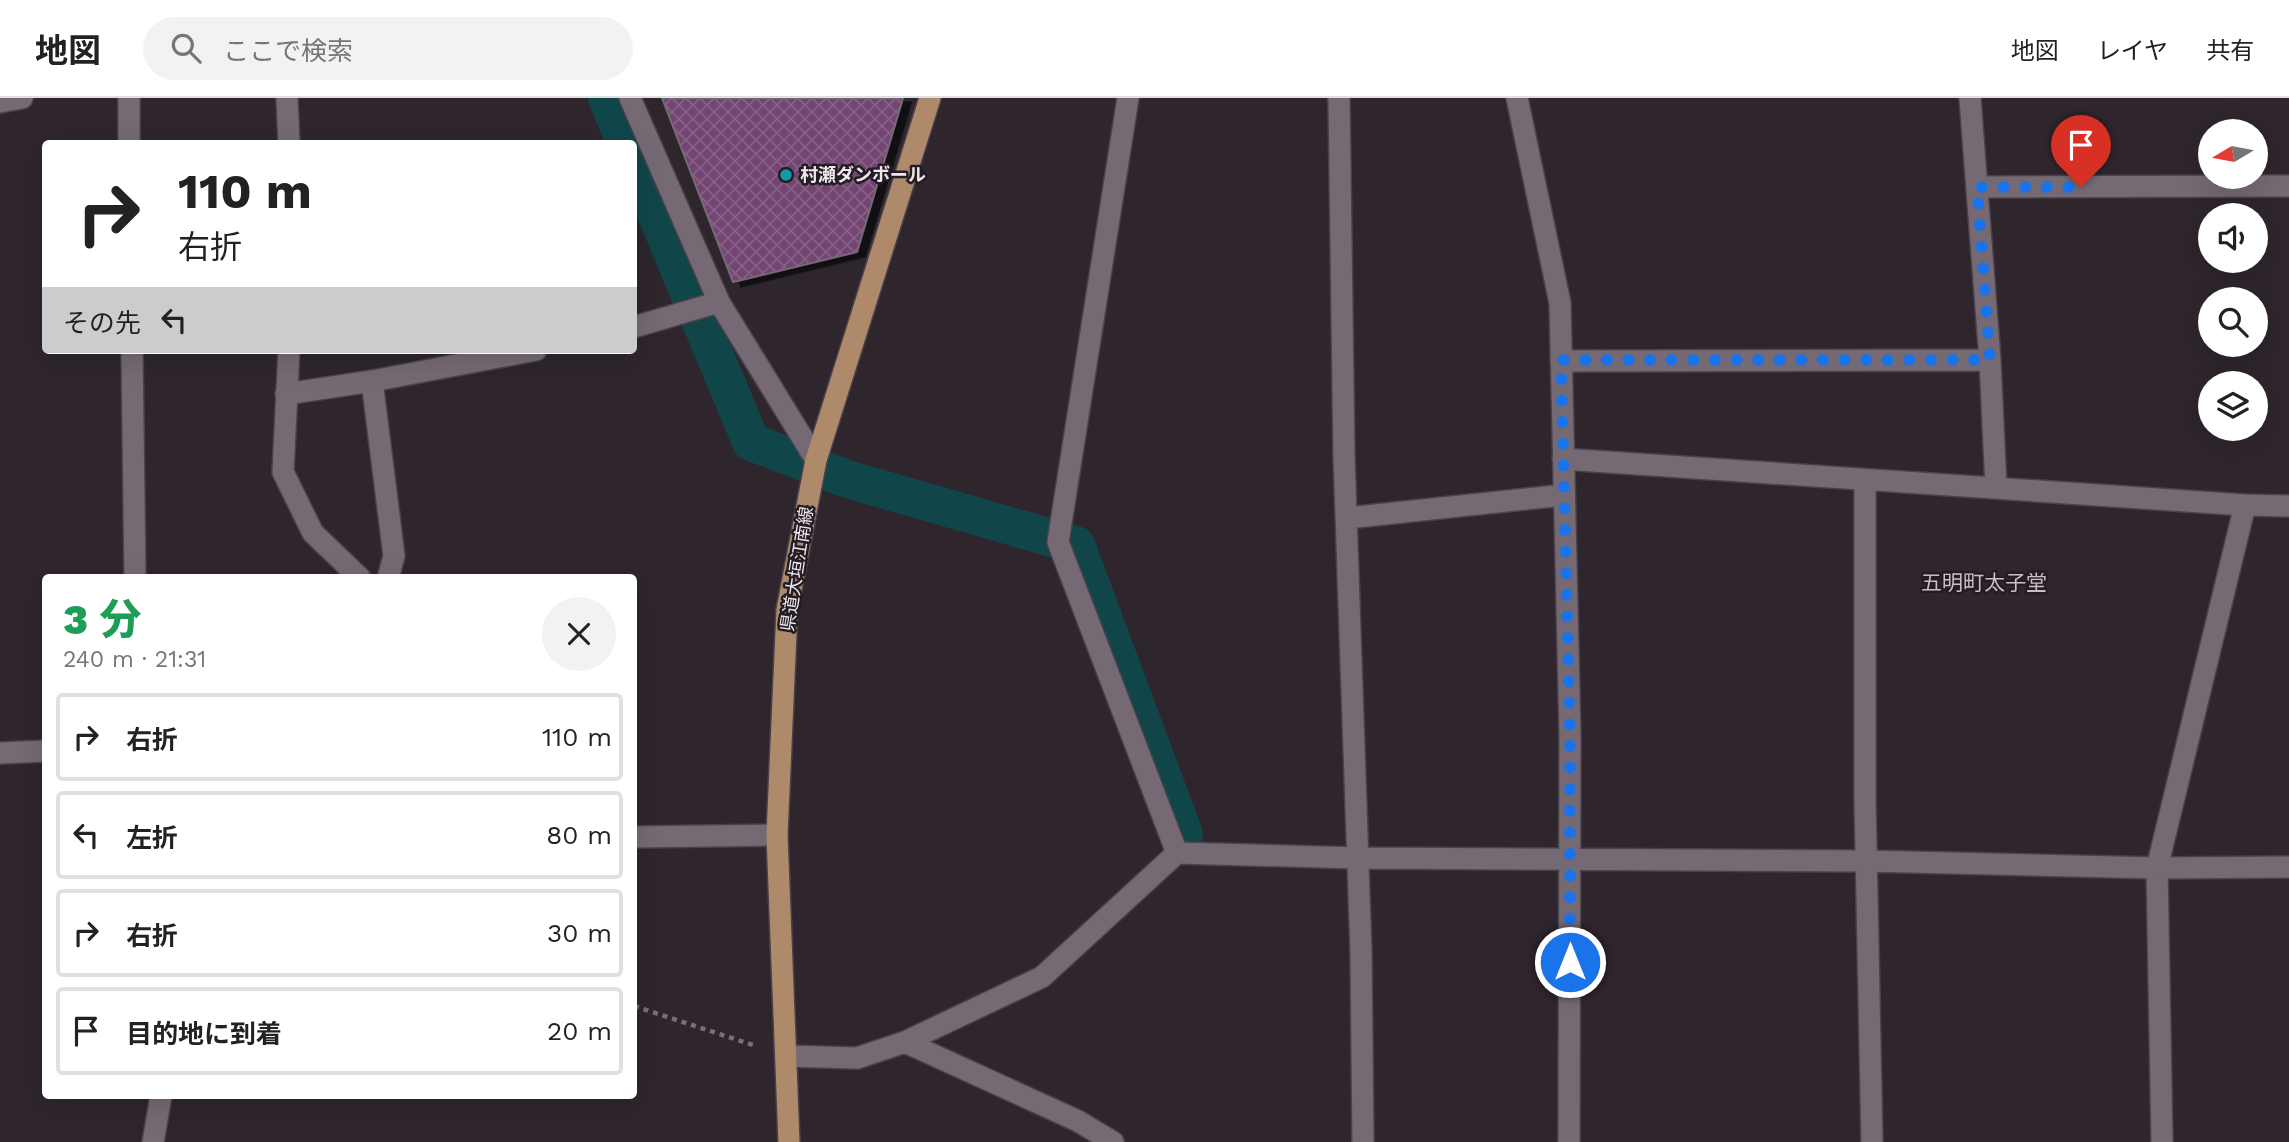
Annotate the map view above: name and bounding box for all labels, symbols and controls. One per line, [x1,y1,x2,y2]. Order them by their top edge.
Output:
search box [143,17,633,80]
icon: search [167,29,205,67]
text: 地図 [35,31,101,70]
text: ここで検索 [223,36,353,66]
text: 地図 [2011,37,2059,65]
text: レイヤ [2097,37,2168,65]
text: 共有 [2206,37,2254,65]
pin [2051,115,2111,187]
north arrow [2198,119,2268,189]
map controls [2198,119,2268,441]
icon: arrive [2062,126,2100,164]
text: 110 m [178,162,312,220]
place label: 村瀬ダンボール [800,164,926,185]
marker: 村瀬ダンボール [778,167,794,183]
icon: right [63,168,154,259]
button: sound [2198,203,2268,273]
text: 右折 [178,228,242,266]
button: search [2198,287,2268,357]
icon: left [155,301,193,339]
text: その先 [63,308,141,338]
button: layers [2198,371,2268,441]
street label: 県道大垣江南線 [776,505,817,633]
district label: 五明町太子堂 [1921,570,2047,595]
text: 3 分 [63,595,141,644]
button: close [542,597,616,671]
text: 240 m · 21:31 [63,646,206,673]
icon: right [67,718,105,756]
text: 110 m [542,722,612,752]
text: 右折 [126,725,178,755]
icon: left [67,816,105,854]
text: 80 m [546,820,612,850]
text: 左折 [126,823,178,853]
icon: right [67,914,105,952]
text: 30 m [547,918,612,948]
text: 右折 [126,921,178,951]
position arrow [1533,925,1607,999]
icon: arrive [67,1012,105,1050]
text: 20 m [547,1016,612,1046]
text: 目的地に到着 [126,1019,282,1049]

